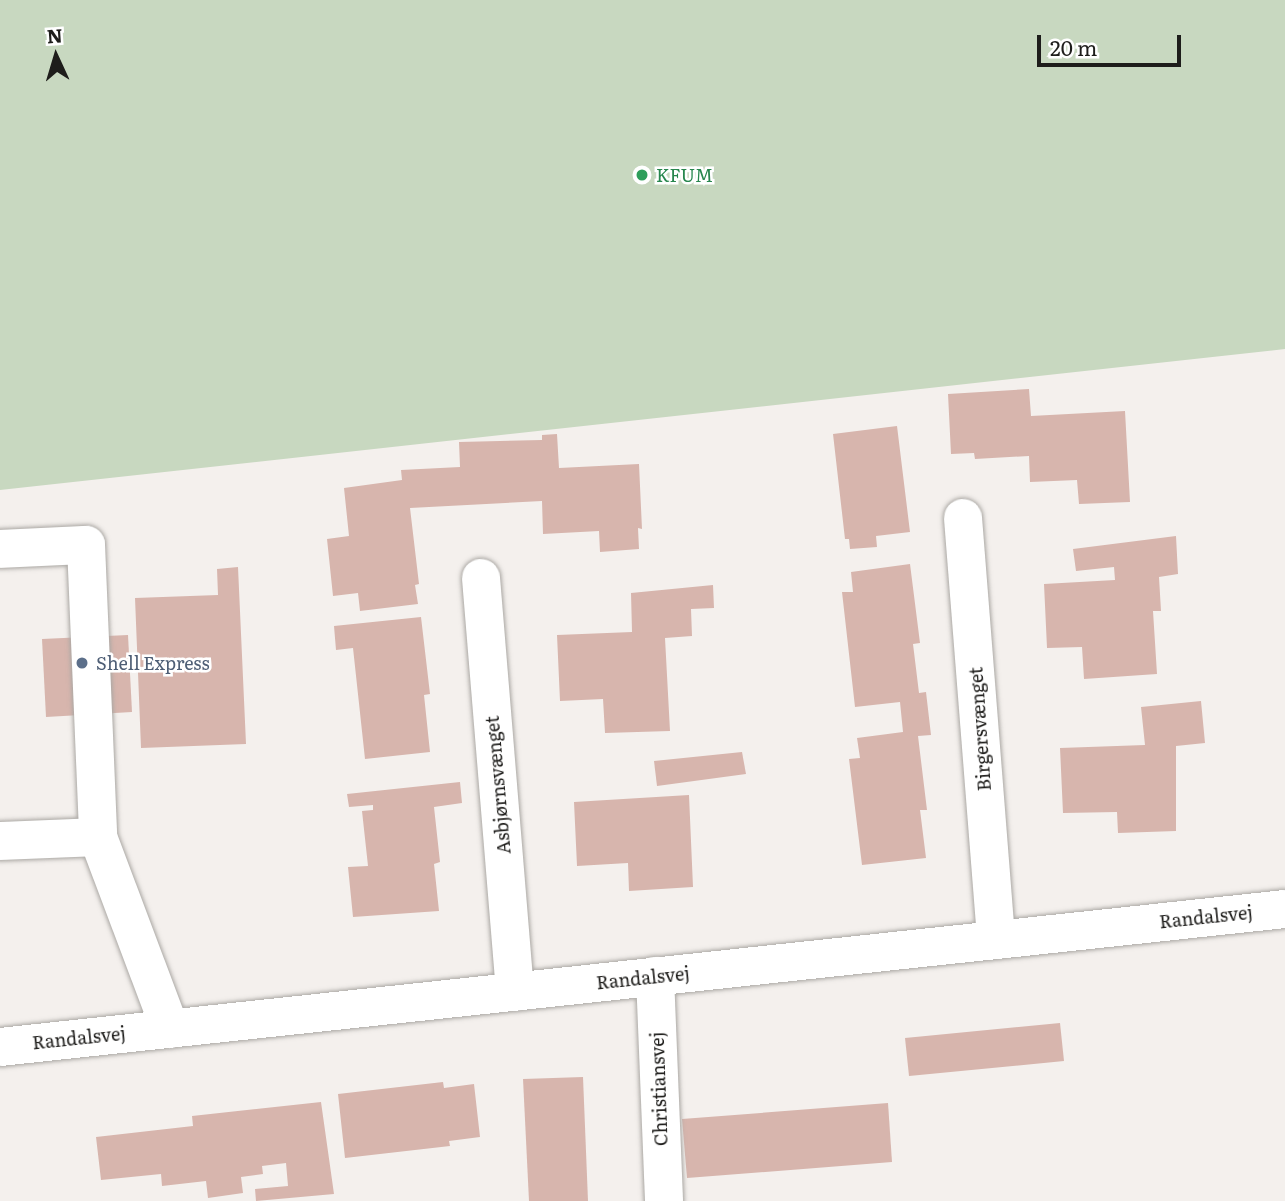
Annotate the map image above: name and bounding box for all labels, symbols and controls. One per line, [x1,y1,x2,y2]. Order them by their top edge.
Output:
north arrow [21,21,91,91]
text: N [46,21,63,50]
scale bar [1040,21,1184,65]
text: 20 m [1050,31,1097,62]
place label: KFUM [656,164,713,186]
marker: KFUM [634,167,650,183]
place label: Shell Express [96,652,210,674]
marker: Shell Express [74,655,90,671]
street label: Birgersvænget [965,666,995,792]
street label: Asbjørnsvænget [481,715,515,855]
street label: Randalsvej [1158,901,1254,933]
street label: Randalsvej [595,962,691,994]
street label: Randalsvej [31,1022,127,1054]
street label: Christiansvej [646,1032,672,1146]

